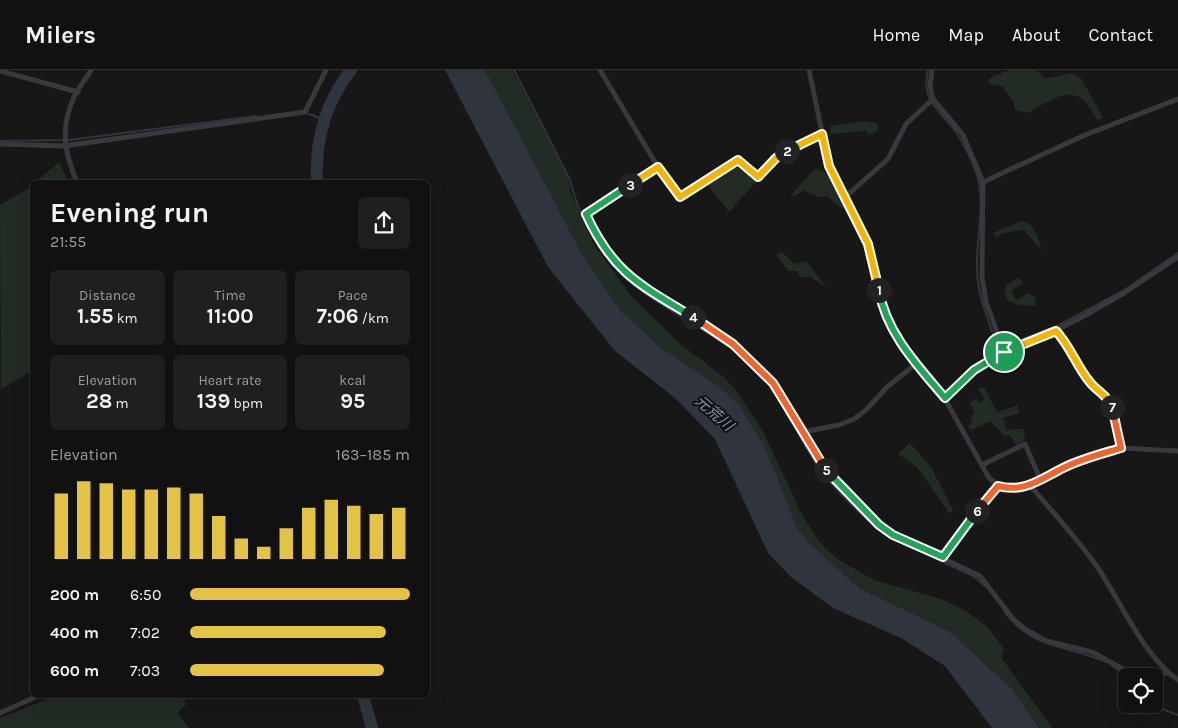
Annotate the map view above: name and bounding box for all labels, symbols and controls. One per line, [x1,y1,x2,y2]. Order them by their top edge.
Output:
text: Milers [25,21,96,49]
text: Home [872,24,920,46]
text: Map [948,24,984,46]
text: About [1012,24,1061,46]
text: Contact [1089,24,1153,46]
pin: 2 [774,138,800,164]
text: 2 [783,143,792,160]
pin: 3 [618,172,642,198]
text: 3 [626,177,635,194]
text: Evening run [50,196,209,229]
button: share [358,197,410,249]
text: 21:55 [50,232,86,251]
pin: 1 [866,278,892,302]
text: 1 [877,282,882,299]
text: Distance [79,287,136,304]
text: Time [214,287,246,304]
text: Pace [338,287,368,304]
text: 1.55 [77,304,113,328]
text: 11:00 [206,304,254,328]
text: 7:06 [316,304,359,328]
pin: 4 [680,304,706,330]
text: 4 [689,309,698,326]
text: km [113,310,138,327]
text: /km [359,310,389,327]
pin [983,331,1025,373]
icon: arrive [990,338,1018,366]
text: Elevation [78,372,137,389]
text: Heart rate [198,372,262,389]
text: kcal [339,372,366,389]
text: 28 [86,389,112,413]
text: 139 [197,389,230,413]
text: 95 [340,389,365,413]
water label: 元荒川 [691,391,738,436]
pin: 7 [1100,394,1124,420]
text: m [112,395,129,412]
text: bpm [230,395,263,412]
text: 7 [1109,399,1116,416]
text: Elevation [50,445,118,464]
text: 163–185 m [336,445,410,464]
pin: 5 [814,458,838,482]
text: 5 [822,462,831,479]
pin: 6 [964,498,990,524]
text: 6 [973,503,982,520]
text: 200 m [50,585,99,604]
text: 6:50 [130,585,161,604]
text: 400 m [50,623,99,642]
text: 7:02 [130,623,160,642]
text: 600 m [50,661,99,680]
text: 7:03 [130,661,160,680]
map controls [1118,668,1163,713]
button: locate [1118,668,1163,713]

